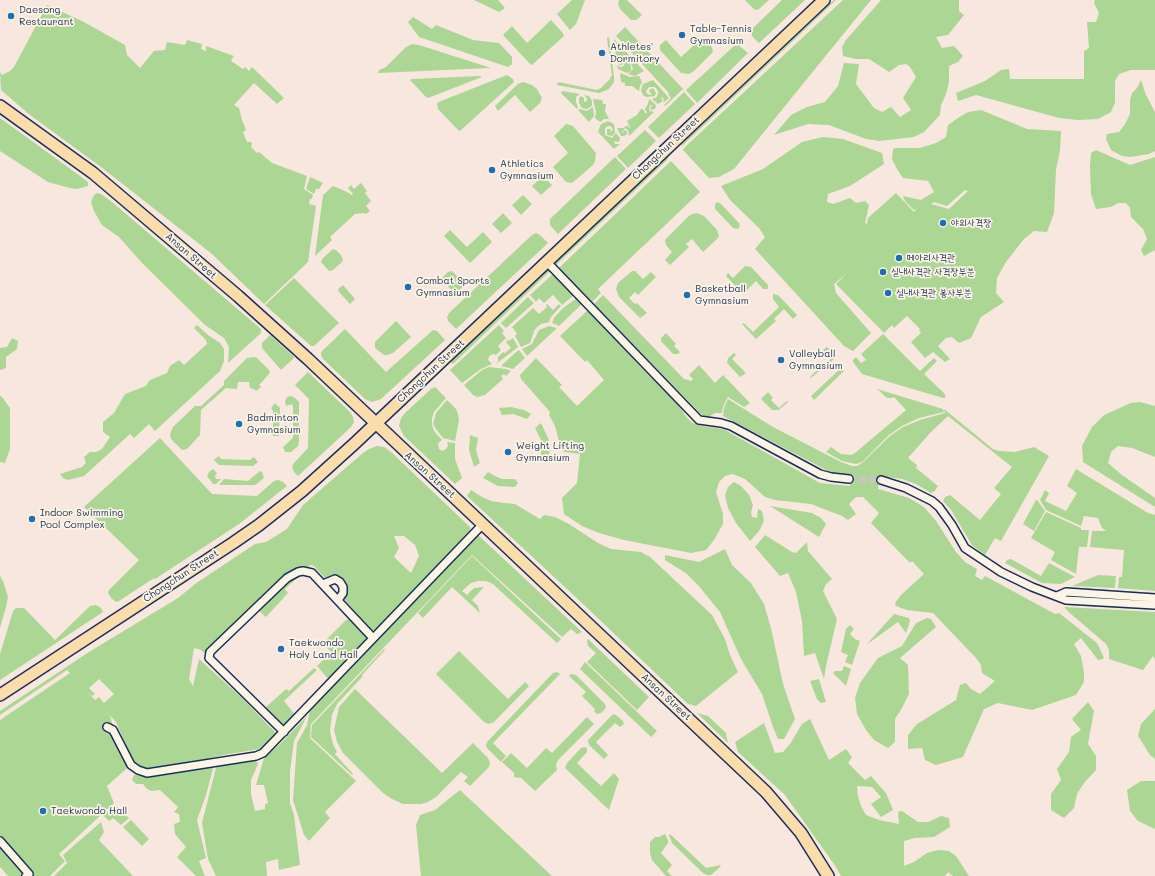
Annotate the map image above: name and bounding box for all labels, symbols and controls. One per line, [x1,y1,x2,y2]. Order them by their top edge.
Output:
place label: Daesong Restaurant [19,4,74,28]
marker: Daesong Restaurant [6,11,16,21]
place label: Table-Tennis Gymnasium [690,23,752,46]
marker: Table-Tennis Gymnasium [677,30,687,40]
place label: Athletes' Dormitory [610,41,659,64]
marker: Athletes' Dormitory [597,48,607,58]
street label: Chongchun Street [630,114,702,182]
place label: Athletics Gymnasium [500,158,554,182]
marker: Athletics Gymnasium [487,165,497,175]
place label: 야외사격장 [951,217,991,229]
marker: 야외사격장 [938,218,948,228]
street label: Ansan Street [163,230,219,282]
place label: 메아리사격관 [907,252,955,264]
marker: 메아리사격관 [894,253,904,263]
place label: 실내사격관 사격장부분 [891,266,975,278]
marker: 실내사격관 사격장부분 [878,267,888,277]
place label: Combat Sports Gymnasium [416,275,489,298]
marker: Combat Sports Gymnasium [403,282,413,292]
place label: Basketball Gymnasium [695,283,749,306]
place label: 실내사격관 봉사부분 [896,287,972,299]
marker: 실내사격관 봉사부분 [883,288,893,298]
marker: Basketball Gymnasium [682,290,692,300]
street label: Chongchun Street [395,337,467,405]
place label: Volleyball Gymnasium [789,348,843,372]
marker: Volleyball Gymnasium [776,355,786,365]
place label: Badminton Gymnasium [247,412,301,436]
marker: Badminton Gymnasium [234,419,244,429]
place label: Weight Lifting Gymnasium [516,440,584,464]
marker: Weight Lifting Gymnasium [503,447,513,457]
street label: Ansan Street [402,449,458,501]
place label: Indoor Swimming Pool Complex [40,507,123,530]
marker: Indoor Swimming Pool Complex [27,514,37,524]
street label: Chongchun Street [141,547,221,605]
place label: Taekwondo Holy Land Hall [289,637,358,660]
marker: Taekwondo Holy Land Hall [276,644,286,654]
street label: Ansan Street [638,671,694,723]
place label: Taekwondo Hall [51,805,127,817]
marker: Taekwondo Hall [38,806,48,816]

